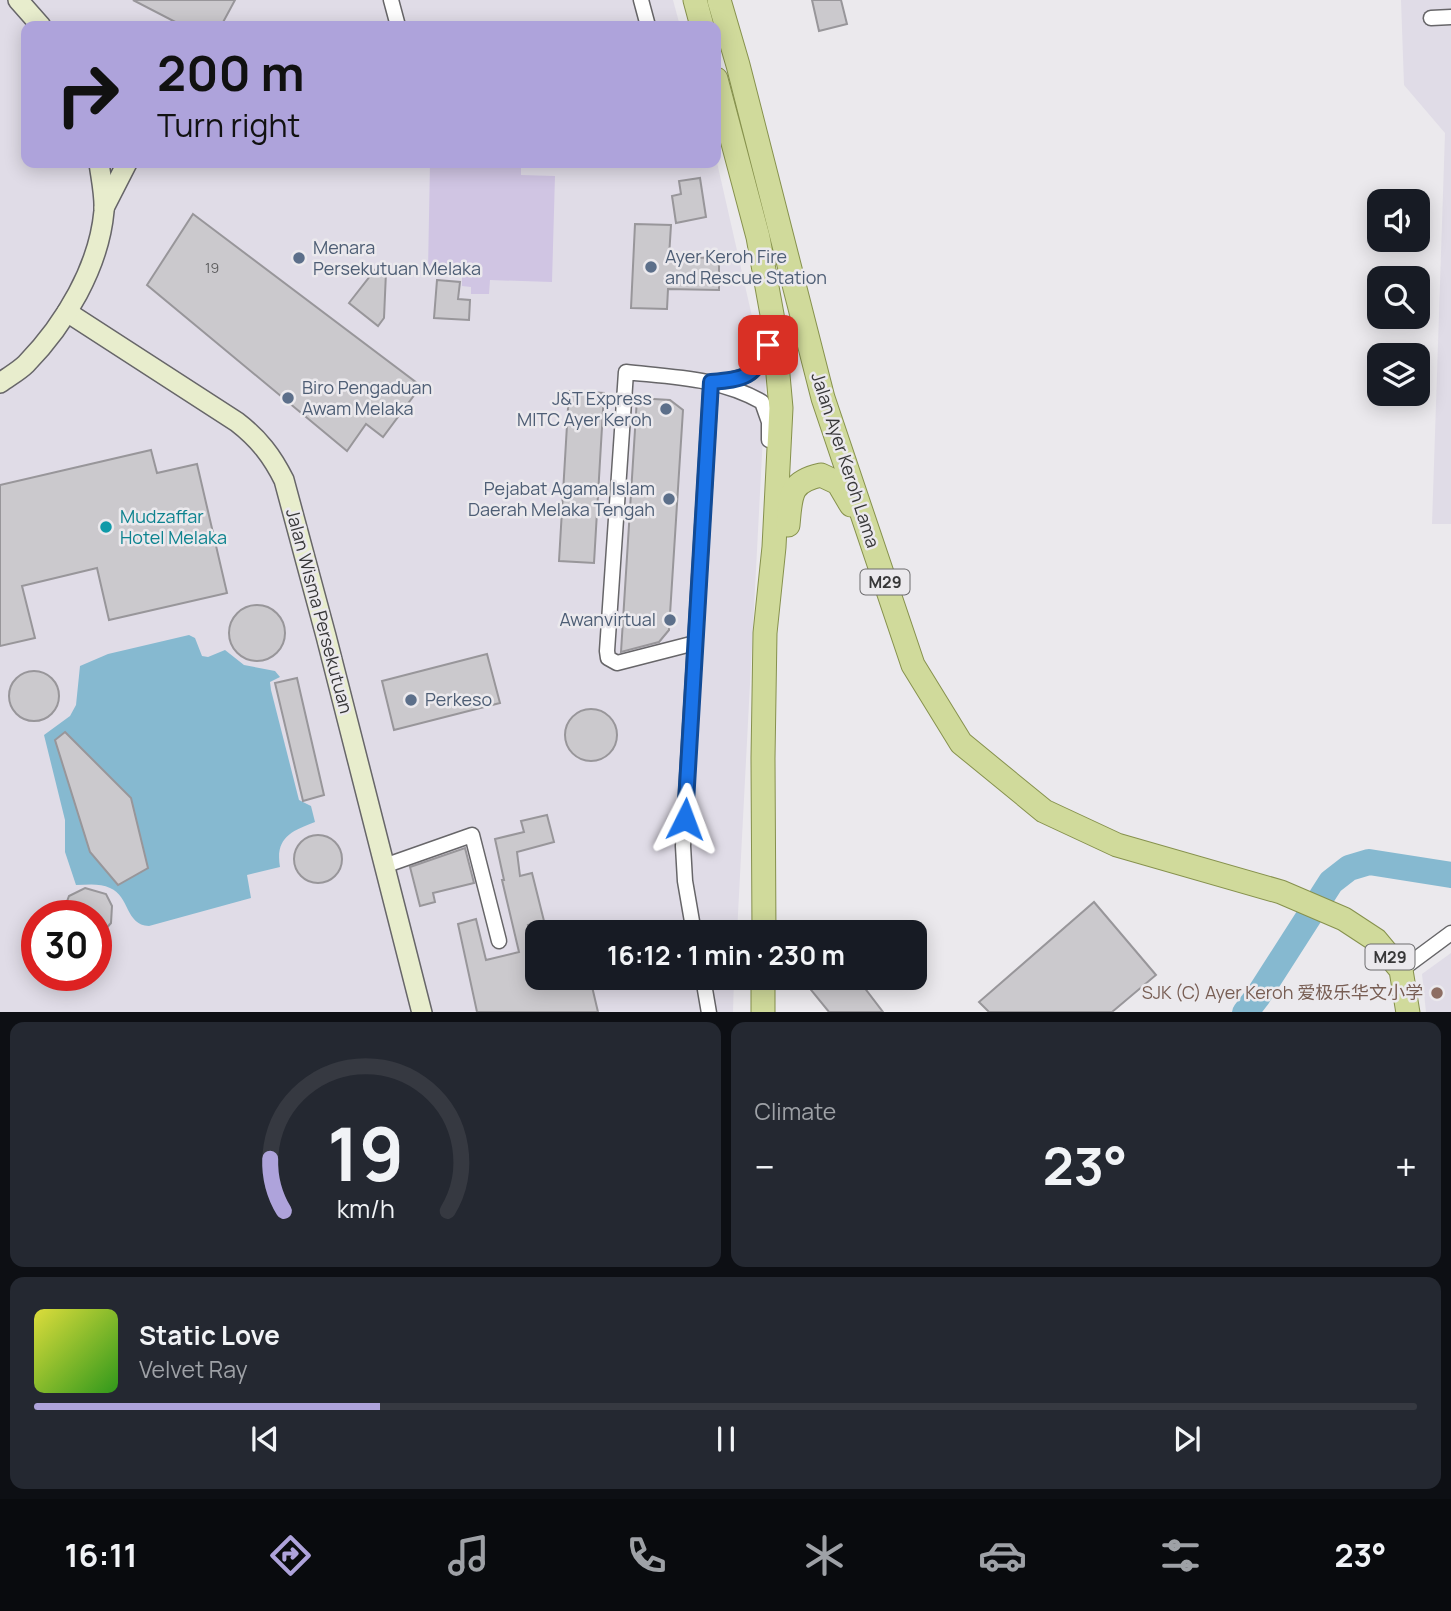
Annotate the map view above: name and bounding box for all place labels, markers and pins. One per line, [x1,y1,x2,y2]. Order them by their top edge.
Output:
place label: Menara Persekutuan Melaka [313,235,481,280]
place label: Ayer Keroh Fire and Rescue Station [665,244,827,289]
marker: Menara Persekutuan Melaka [291,250,307,266]
marker: Ayer Keroh Fire and Rescue Station [643,259,659,275]
pin [738,315,798,375]
place label: Biro Pengaduan Awam Melaka [302,375,432,420]
place label: J&T Express MITC Ayer Keroh [517,386,652,431]
marker: Biro Pengaduan Awam Melaka [280,390,296,406]
marker: J&T Express MITC Ayer Keroh [658,401,674,417]
place label: Pejabat Agama Islam Daerah Melaka Tengah [468,476,655,521]
marker: Pejabat Agama Islam Daerah Melaka Tengah [661,491,677,507]
place label: Mudzaffar Hotel Melaka [120,504,227,549]
marker: Mudzaffar Hotel Melaka [98,519,114,535]
place label: Awanvirtual [559,607,656,631]
marker: Awanvirtual [662,612,678,628]
place label: Perkeso [425,687,492,711]
marker: Perkeso [403,692,419,708]
place label: SJK (C) Ayer Keroh 爱极乐华文小学 [1142,980,1423,1004]
marker: SJK (C) Ayer Keroh 爱极乐华文小学 [1429,985,1445,1001]

